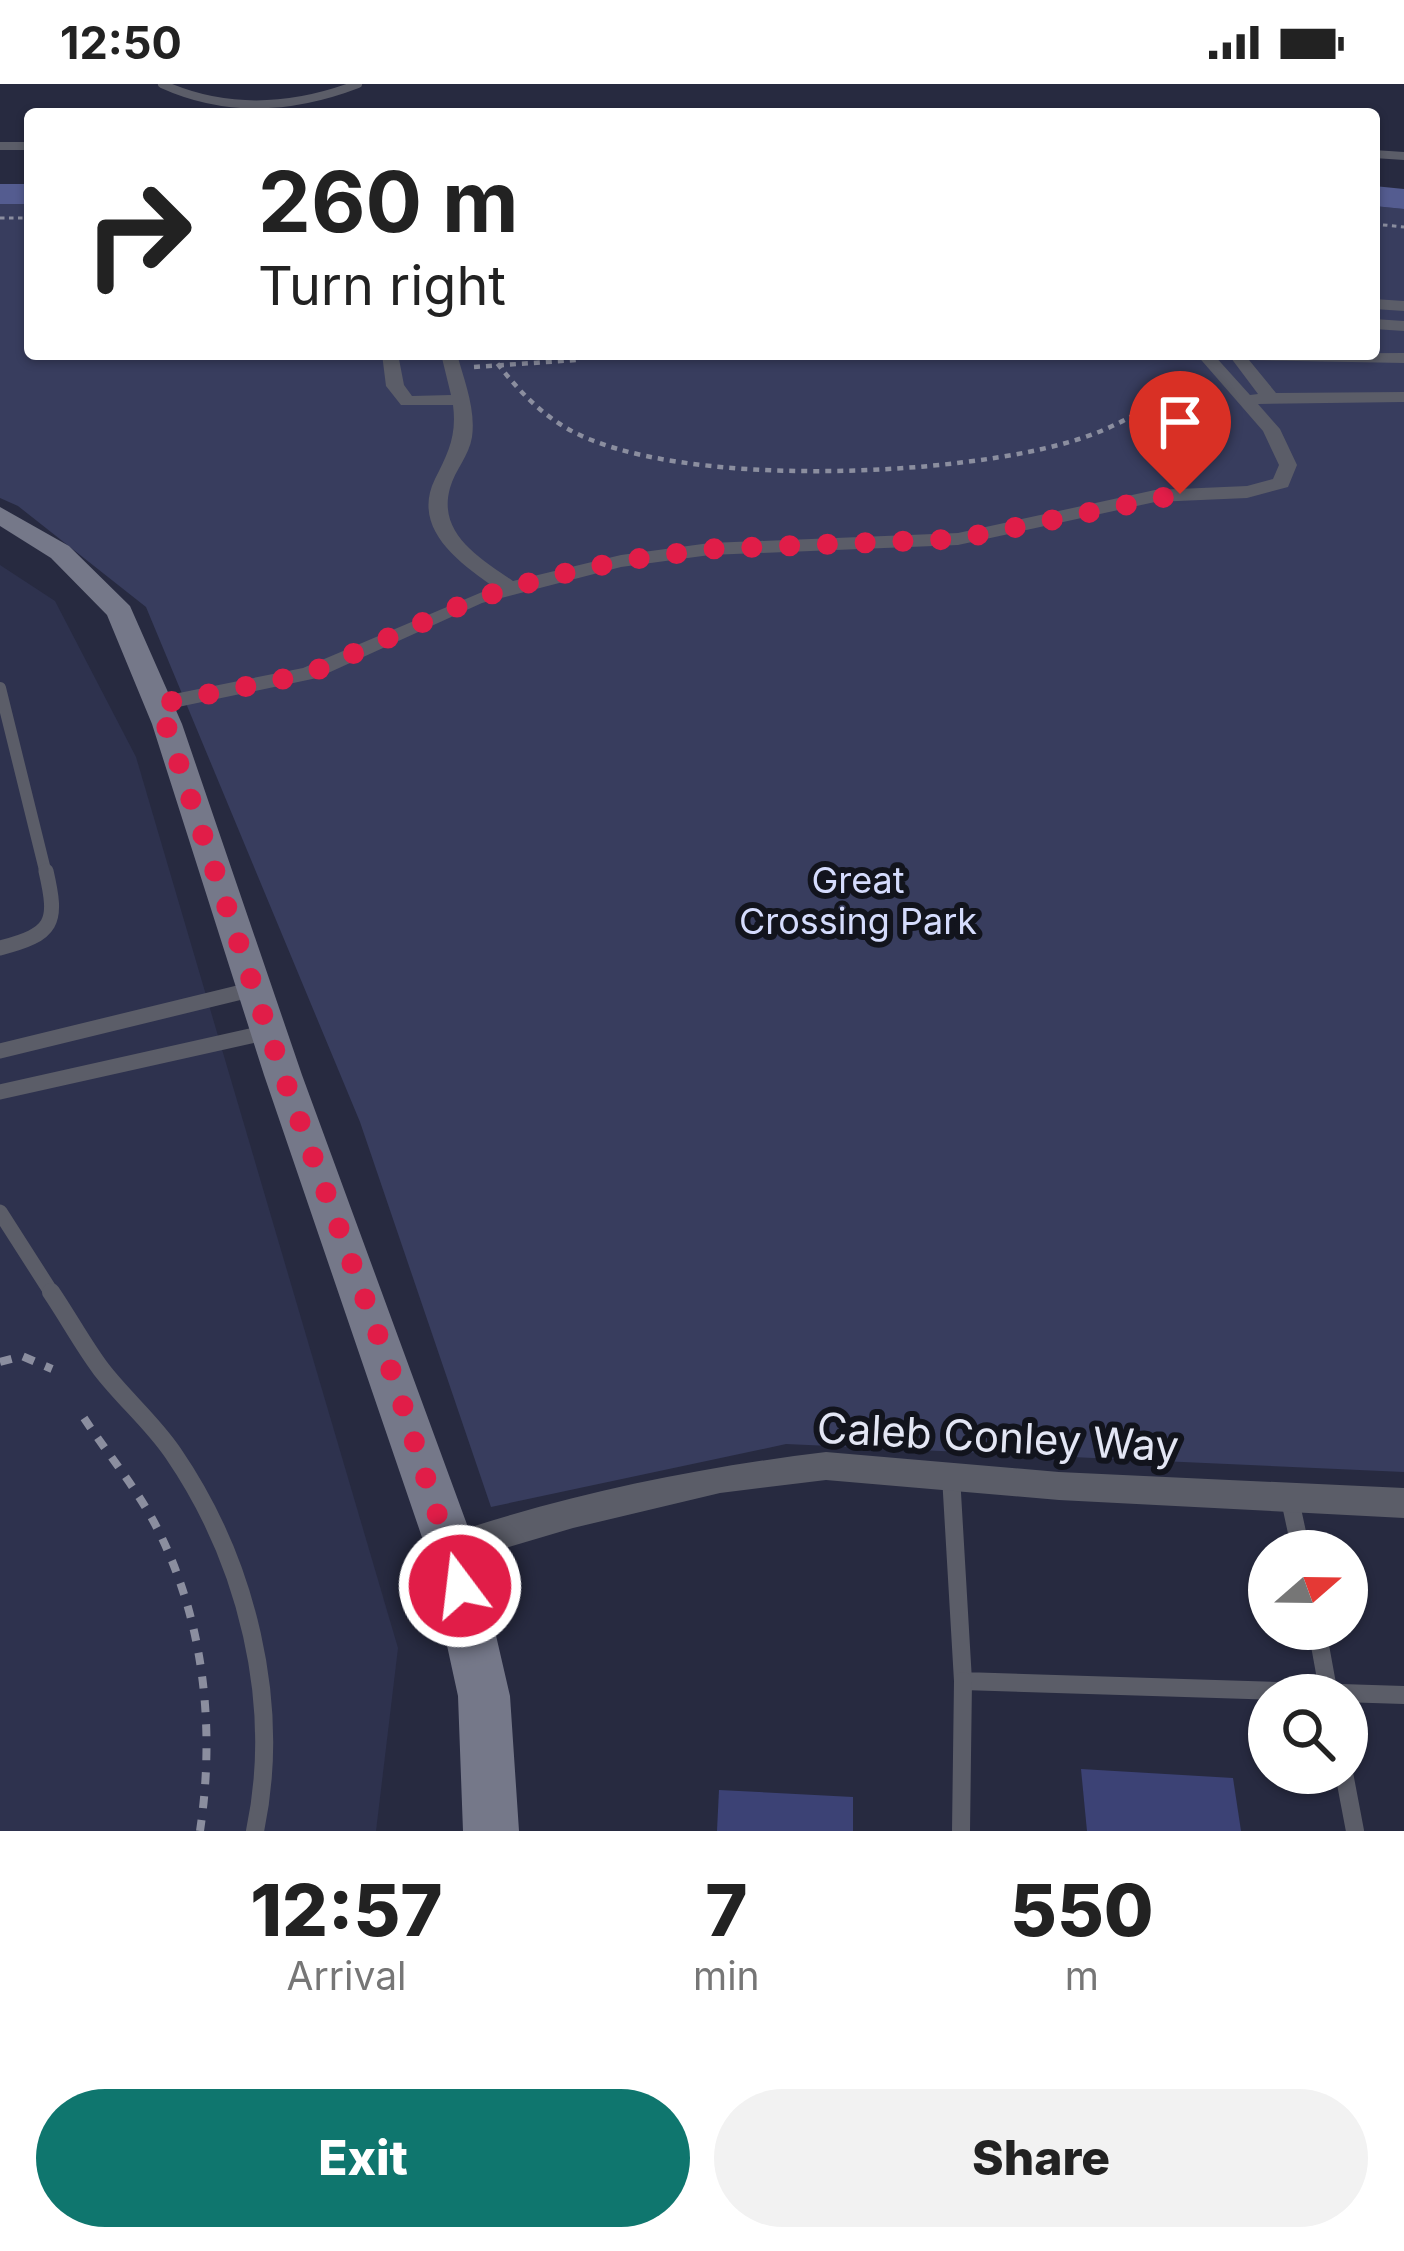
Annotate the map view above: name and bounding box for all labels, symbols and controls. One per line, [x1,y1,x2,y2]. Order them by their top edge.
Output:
text: 12:50 [60,15,182,70]
text: 260 m [258,151,519,252]
icon: right [60,156,216,312]
text: Turn right [258,253,506,318]
pin [1129,371,1231,494]
icon: arrive [1147,389,1213,455]
park label: Great Crossing Park [739,858,977,943]
street label: Caleb Conley Way [816,1402,1180,1471]
position arrow [397,1523,523,1649]
north arrow [1248,1530,1368,1650]
map controls [1248,1530,1368,1794]
button: search [1248,1674,1368,1794]
text: 12:57 [250,1866,443,1953]
text: 7 [705,1866,747,1953]
text: 550 [1010,1866,1154,1953]
text: Arrival [286,1952,407,1999]
text: min [693,1952,760,1999]
text: m [1065,1952,1099,1999]
button: Exit [36,2089,690,2227]
button: Share [714,2089,1368,2227]

